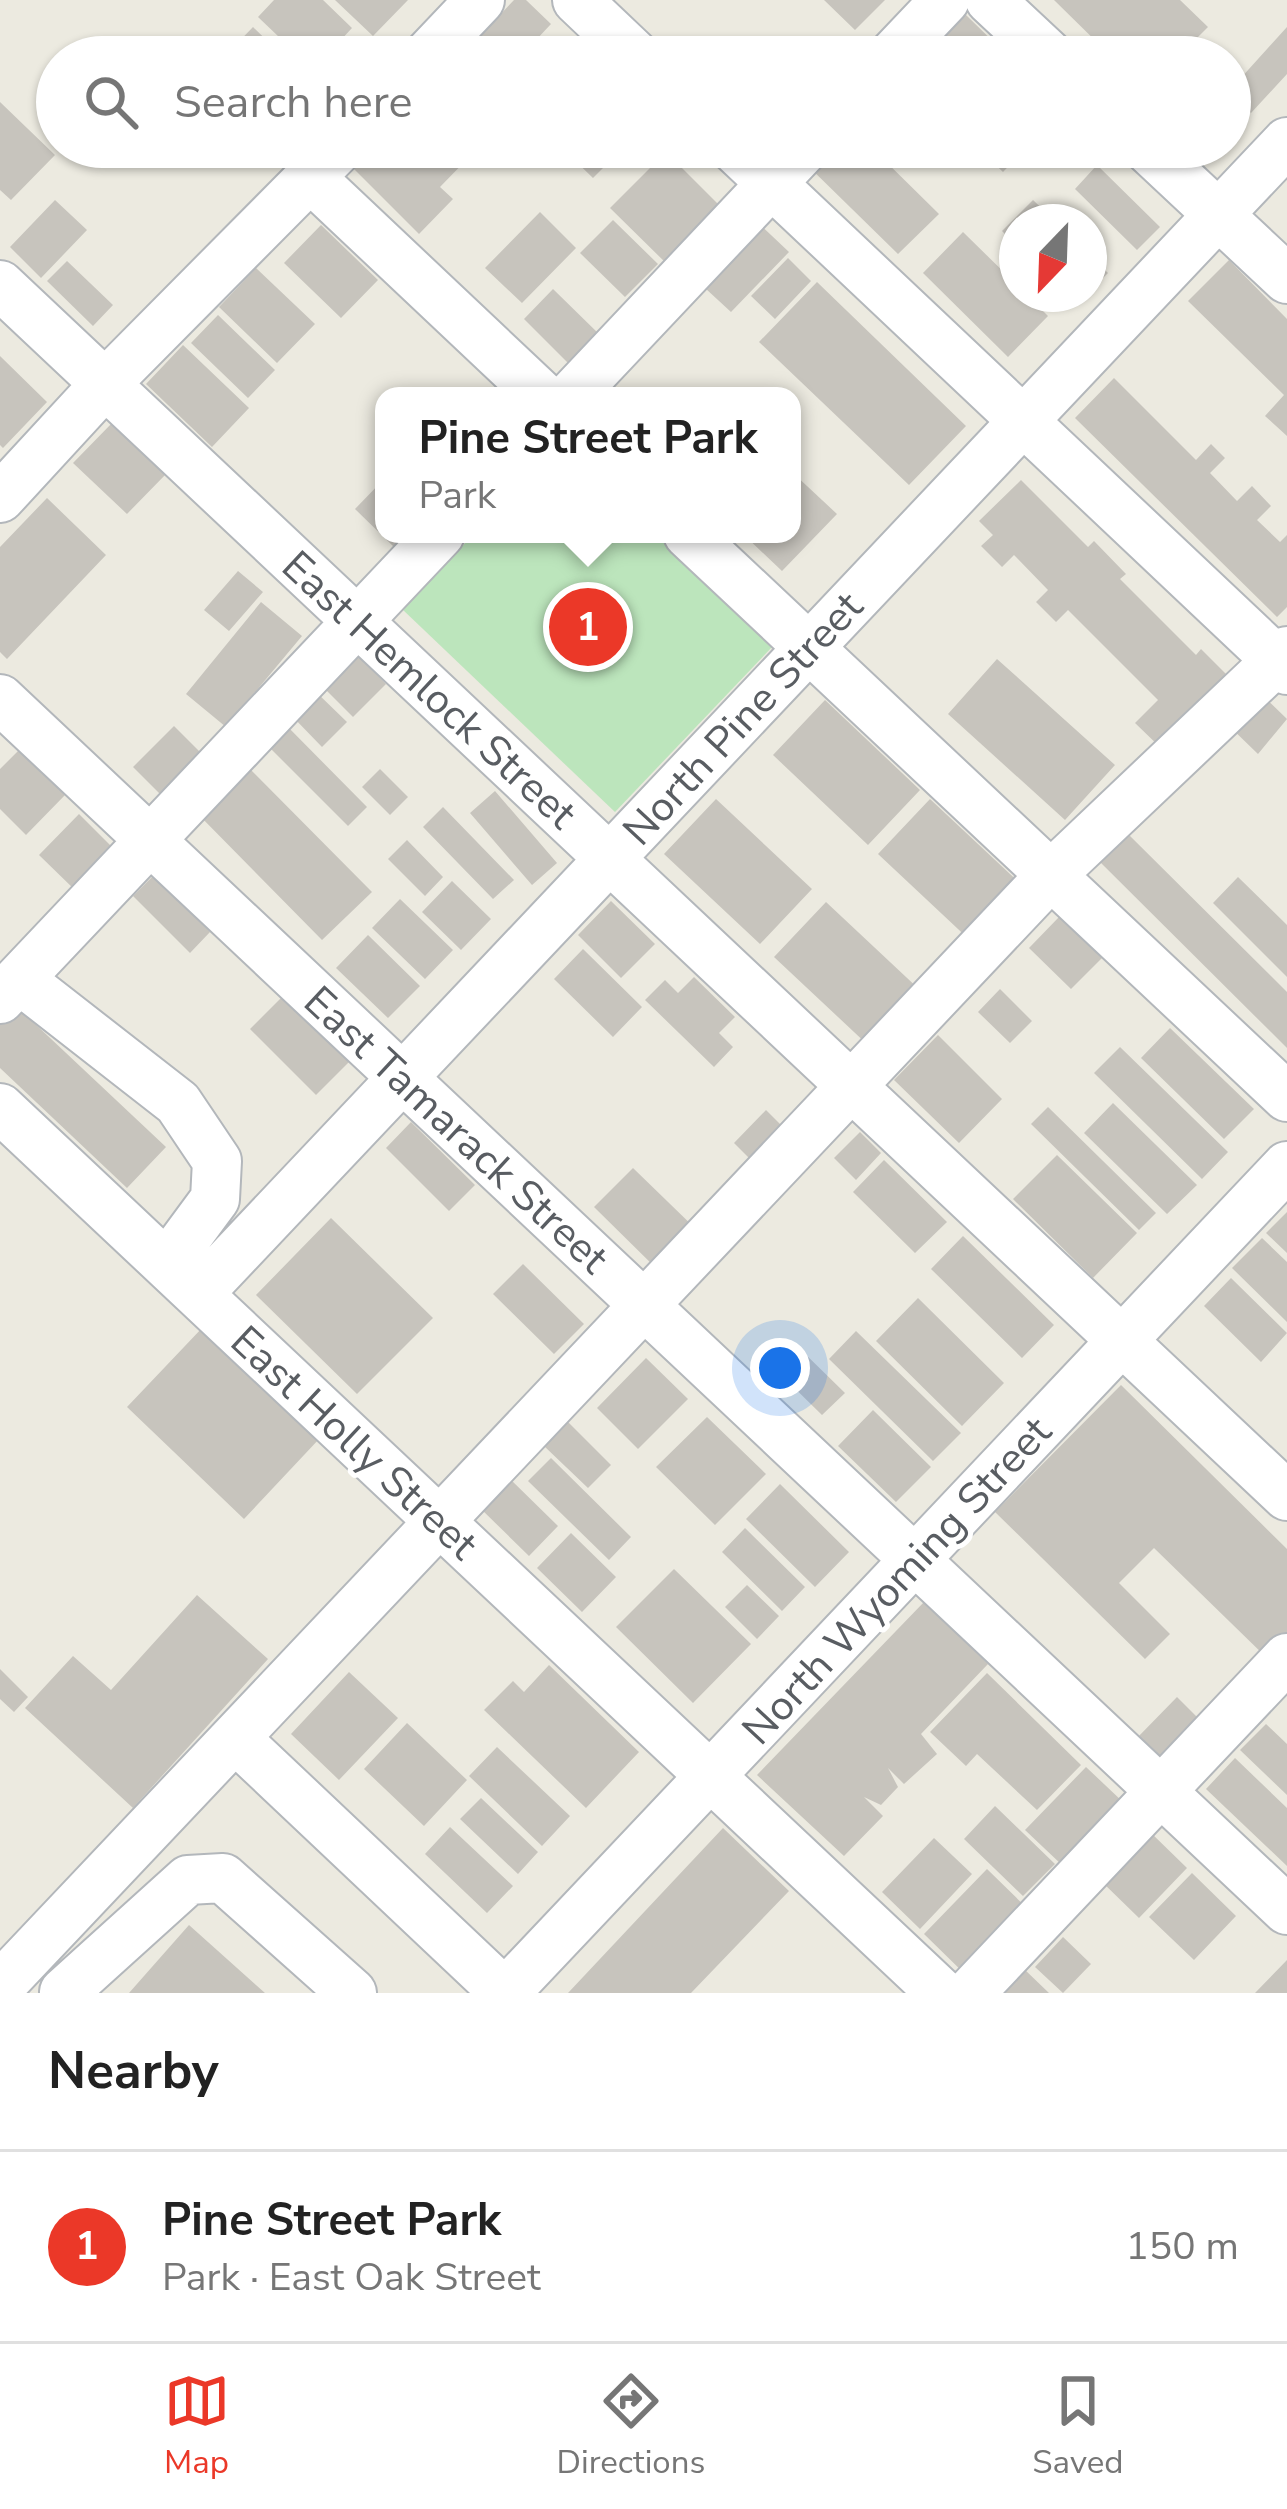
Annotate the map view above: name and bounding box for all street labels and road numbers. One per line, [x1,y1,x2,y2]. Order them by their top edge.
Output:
street label: East Hemlock Street [269,538,589,842]
street label: North Pine Street [610,579,876,858]
street label: East Tamarack Street [291,974,621,1287]
street label: East Holly Street [218,1314,490,1573]
street label: North Wyoming Street [730,1404,1065,1757]

